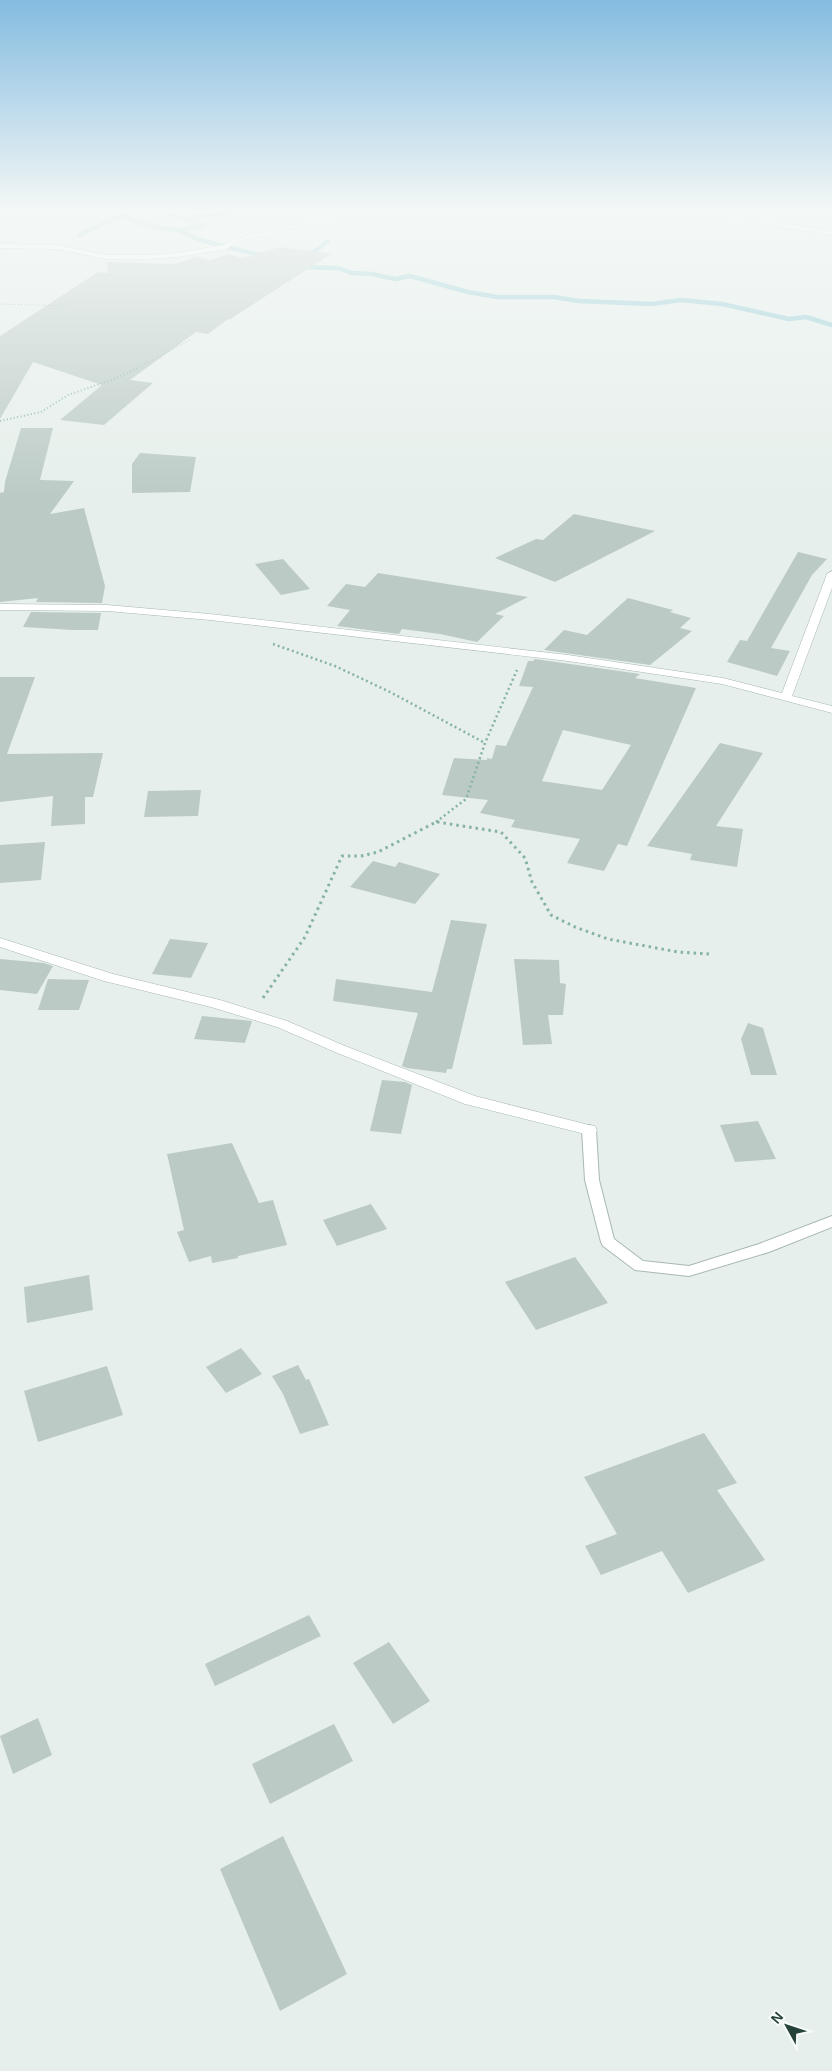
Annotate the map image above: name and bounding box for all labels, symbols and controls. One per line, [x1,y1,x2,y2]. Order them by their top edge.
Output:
north arrow [762,2001,812,2051]
text: N [768,2009,786,2027]

